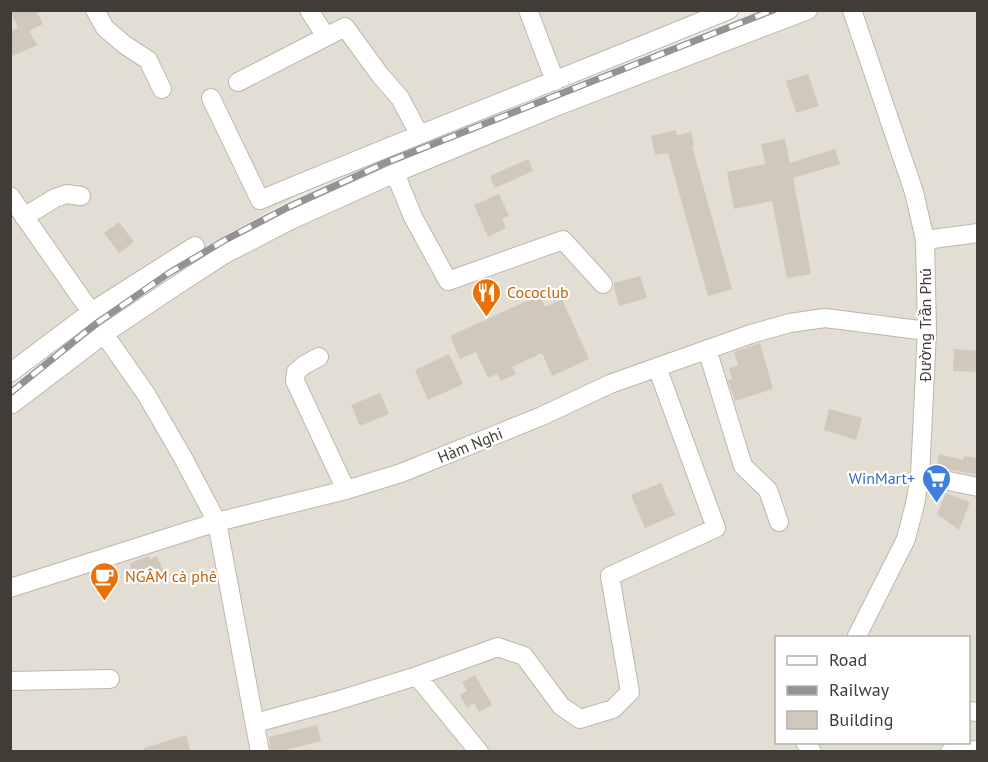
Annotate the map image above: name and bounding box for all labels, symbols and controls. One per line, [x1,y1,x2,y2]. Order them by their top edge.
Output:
street label: Đường Trần Phú [915,268,935,383]
restaurant icon: Cococlub [470,276,502,318]
place label: Cococlub [507,282,569,302]
street label: Hàm Nghi [435,423,505,467]
supermarket icon: WinMart+ [920,462,952,504]
place label: WinMart+ [849,468,915,488]
cafe icon: NGÂM cà phê [88,560,120,602]
place label: NGÂM cà phê [125,566,217,586]
legend [775,636,970,744]
text: Road [829,648,867,671]
text: Railway [829,678,890,701]
text: Building [829,708,893,731]

